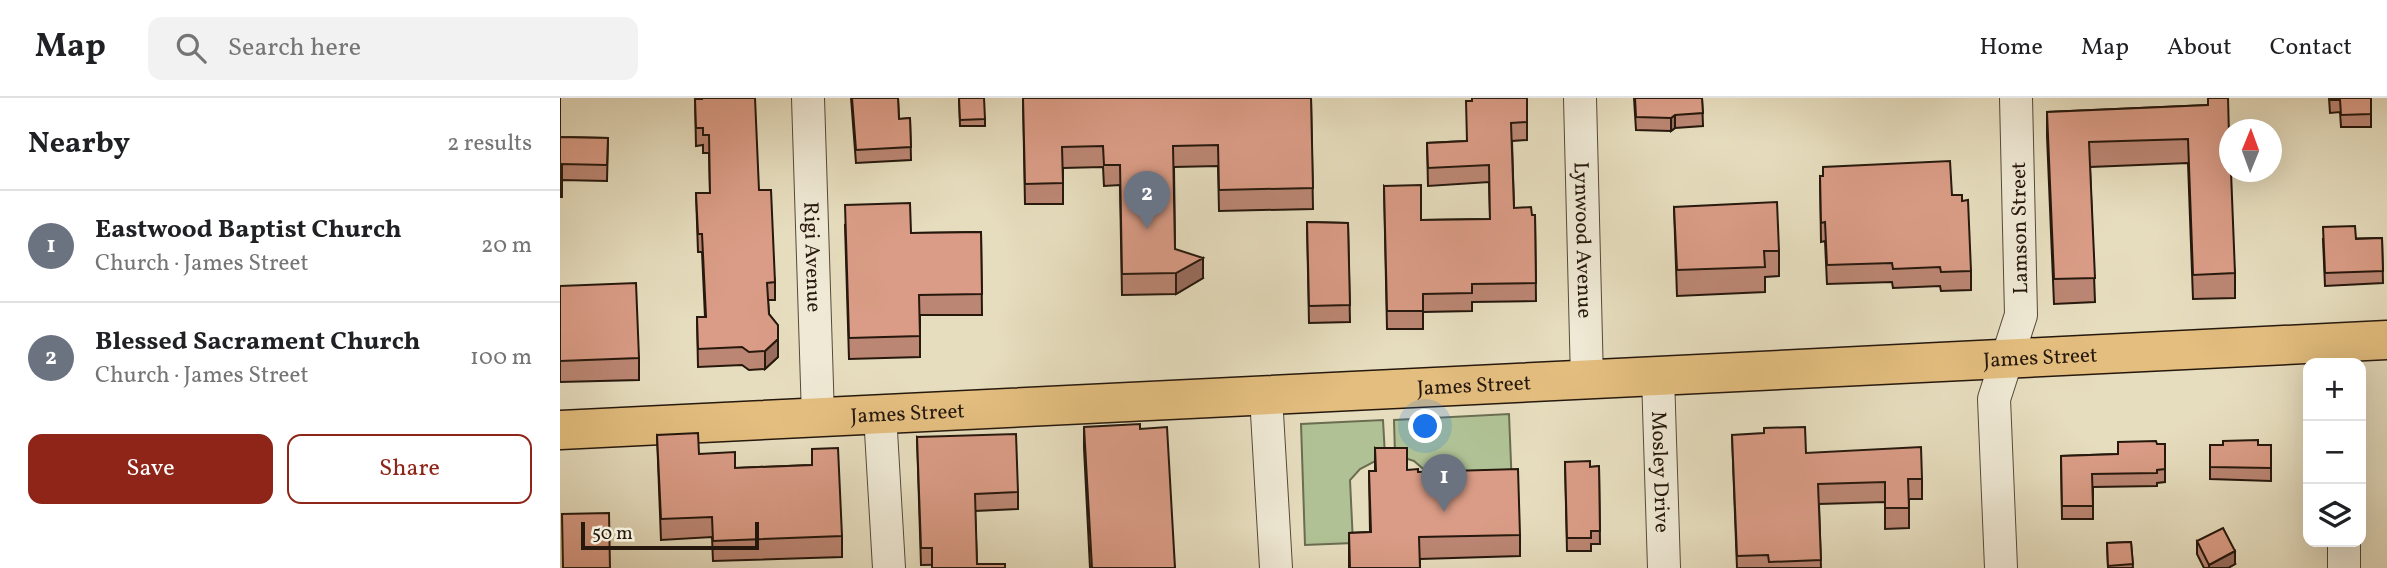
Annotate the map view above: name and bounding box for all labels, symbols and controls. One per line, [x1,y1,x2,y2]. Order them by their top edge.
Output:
search box [148,17,638,80]
text: Map [35,25,106,71]
icon: search [172,29,210,67]
text: Search here [228,30,361,66]
text: Home [1979,31,2043,65]
text: Map [2081,31,2129,65]
text: About [2167,31,2232,65]
text: Contact [2270,31,2352,65]
north arrow [2219,119,2282,182]
text: Nearby [28,123,130,165]
text: 2 results [447,128,532,160]
street label: Lynwood Avenue [1566,161,1598,319]
street label: Lamson Street [2005,161,2036,295]
pin: 2 [1124,171,1170,229]
street label: Rigi Avenue [795,201,828,313]
text: Eastwood Baptist Church [95,212,402,248]
text: 1 [46,230,56,262]
text: 20 m [481,230,532,262]
text: Church · James Street [95,248,308,280]
text: Blessed Sacrament Church [95,324,420,360]
street label: James Street [1983,341,2098,376]
text: 2 [45,342,57,374]
text: 100 m [470,342,532,374]
map controls [2303,358,2366,547]
button: + [2303,358,2366,421]
text: Church · James Street [95,360,308,392]
street label: James Street [1416,369,1532,404]
street label: James Street [850,397,965,432]
your location [1408,409,1442,443]
street label: Mosley Drive [1643,411,1676,533]
button: − [2303,421,2366,484]
button: Save [28,434,273,504]
button: Share [287,434,532,504]
pin: 1 [1421,454,1467,512]
button: layers [2303,484,2366,547]
scale bar [581,519,760,551]
text: 50 m [592,521,633,547]

